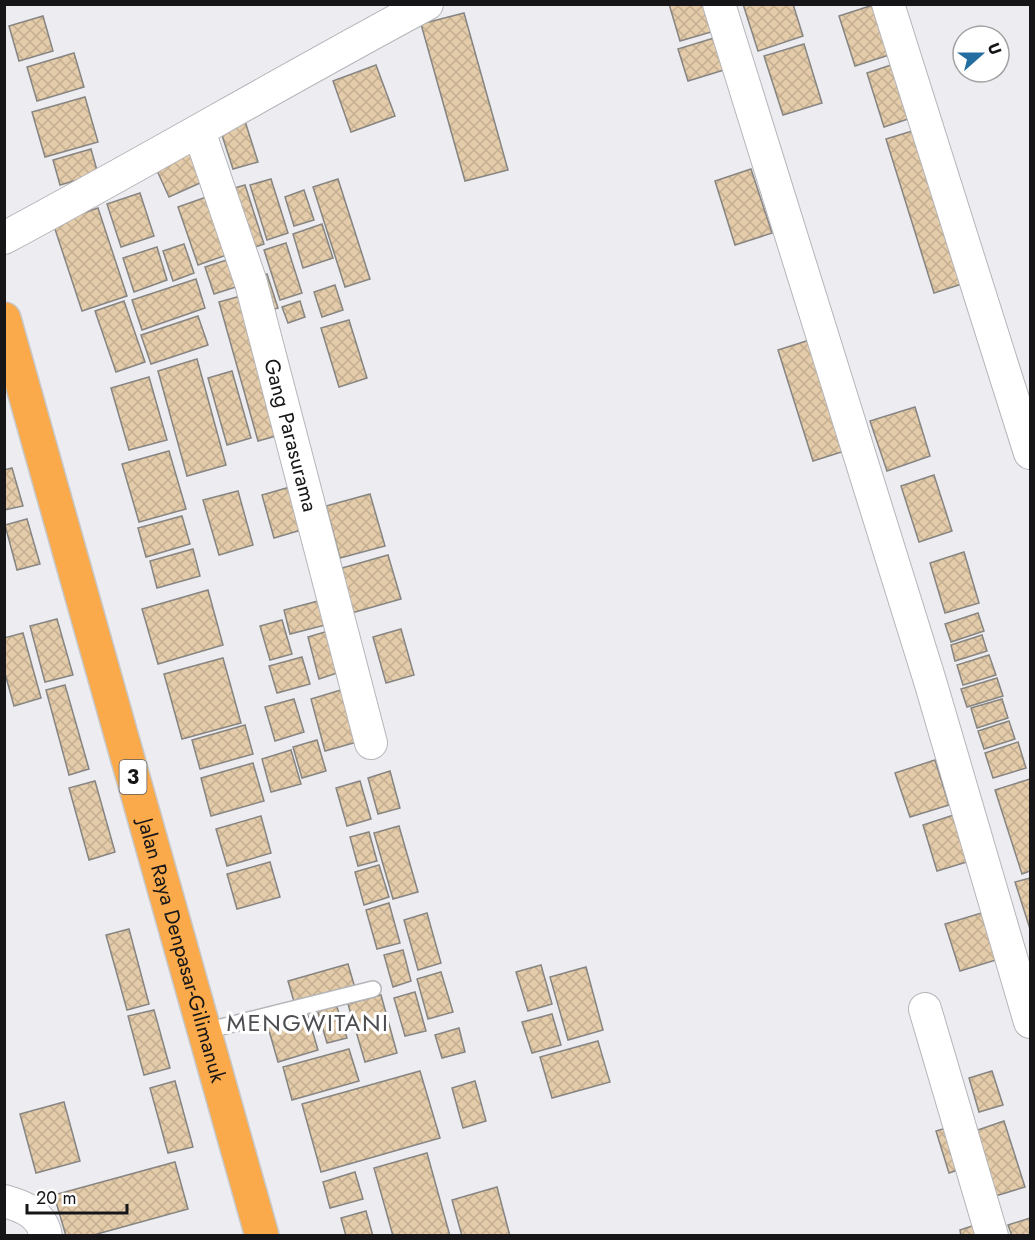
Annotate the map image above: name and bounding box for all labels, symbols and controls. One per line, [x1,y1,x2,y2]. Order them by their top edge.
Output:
north arrow [951,24,1011,84]
text: U [982,39,1007,58]
street label: Gang Parasurama [256,355,325,515]
road number: 3 [120,760,146,794]
street label: Jalan Raya Denpasar-Gilimanuk [129,812,233,1087]
district label: MENGWITANI [227,1005,389,1040]
scale bar [27,1177,128,1215]
text: 20 m [36,1185,76,1211]

